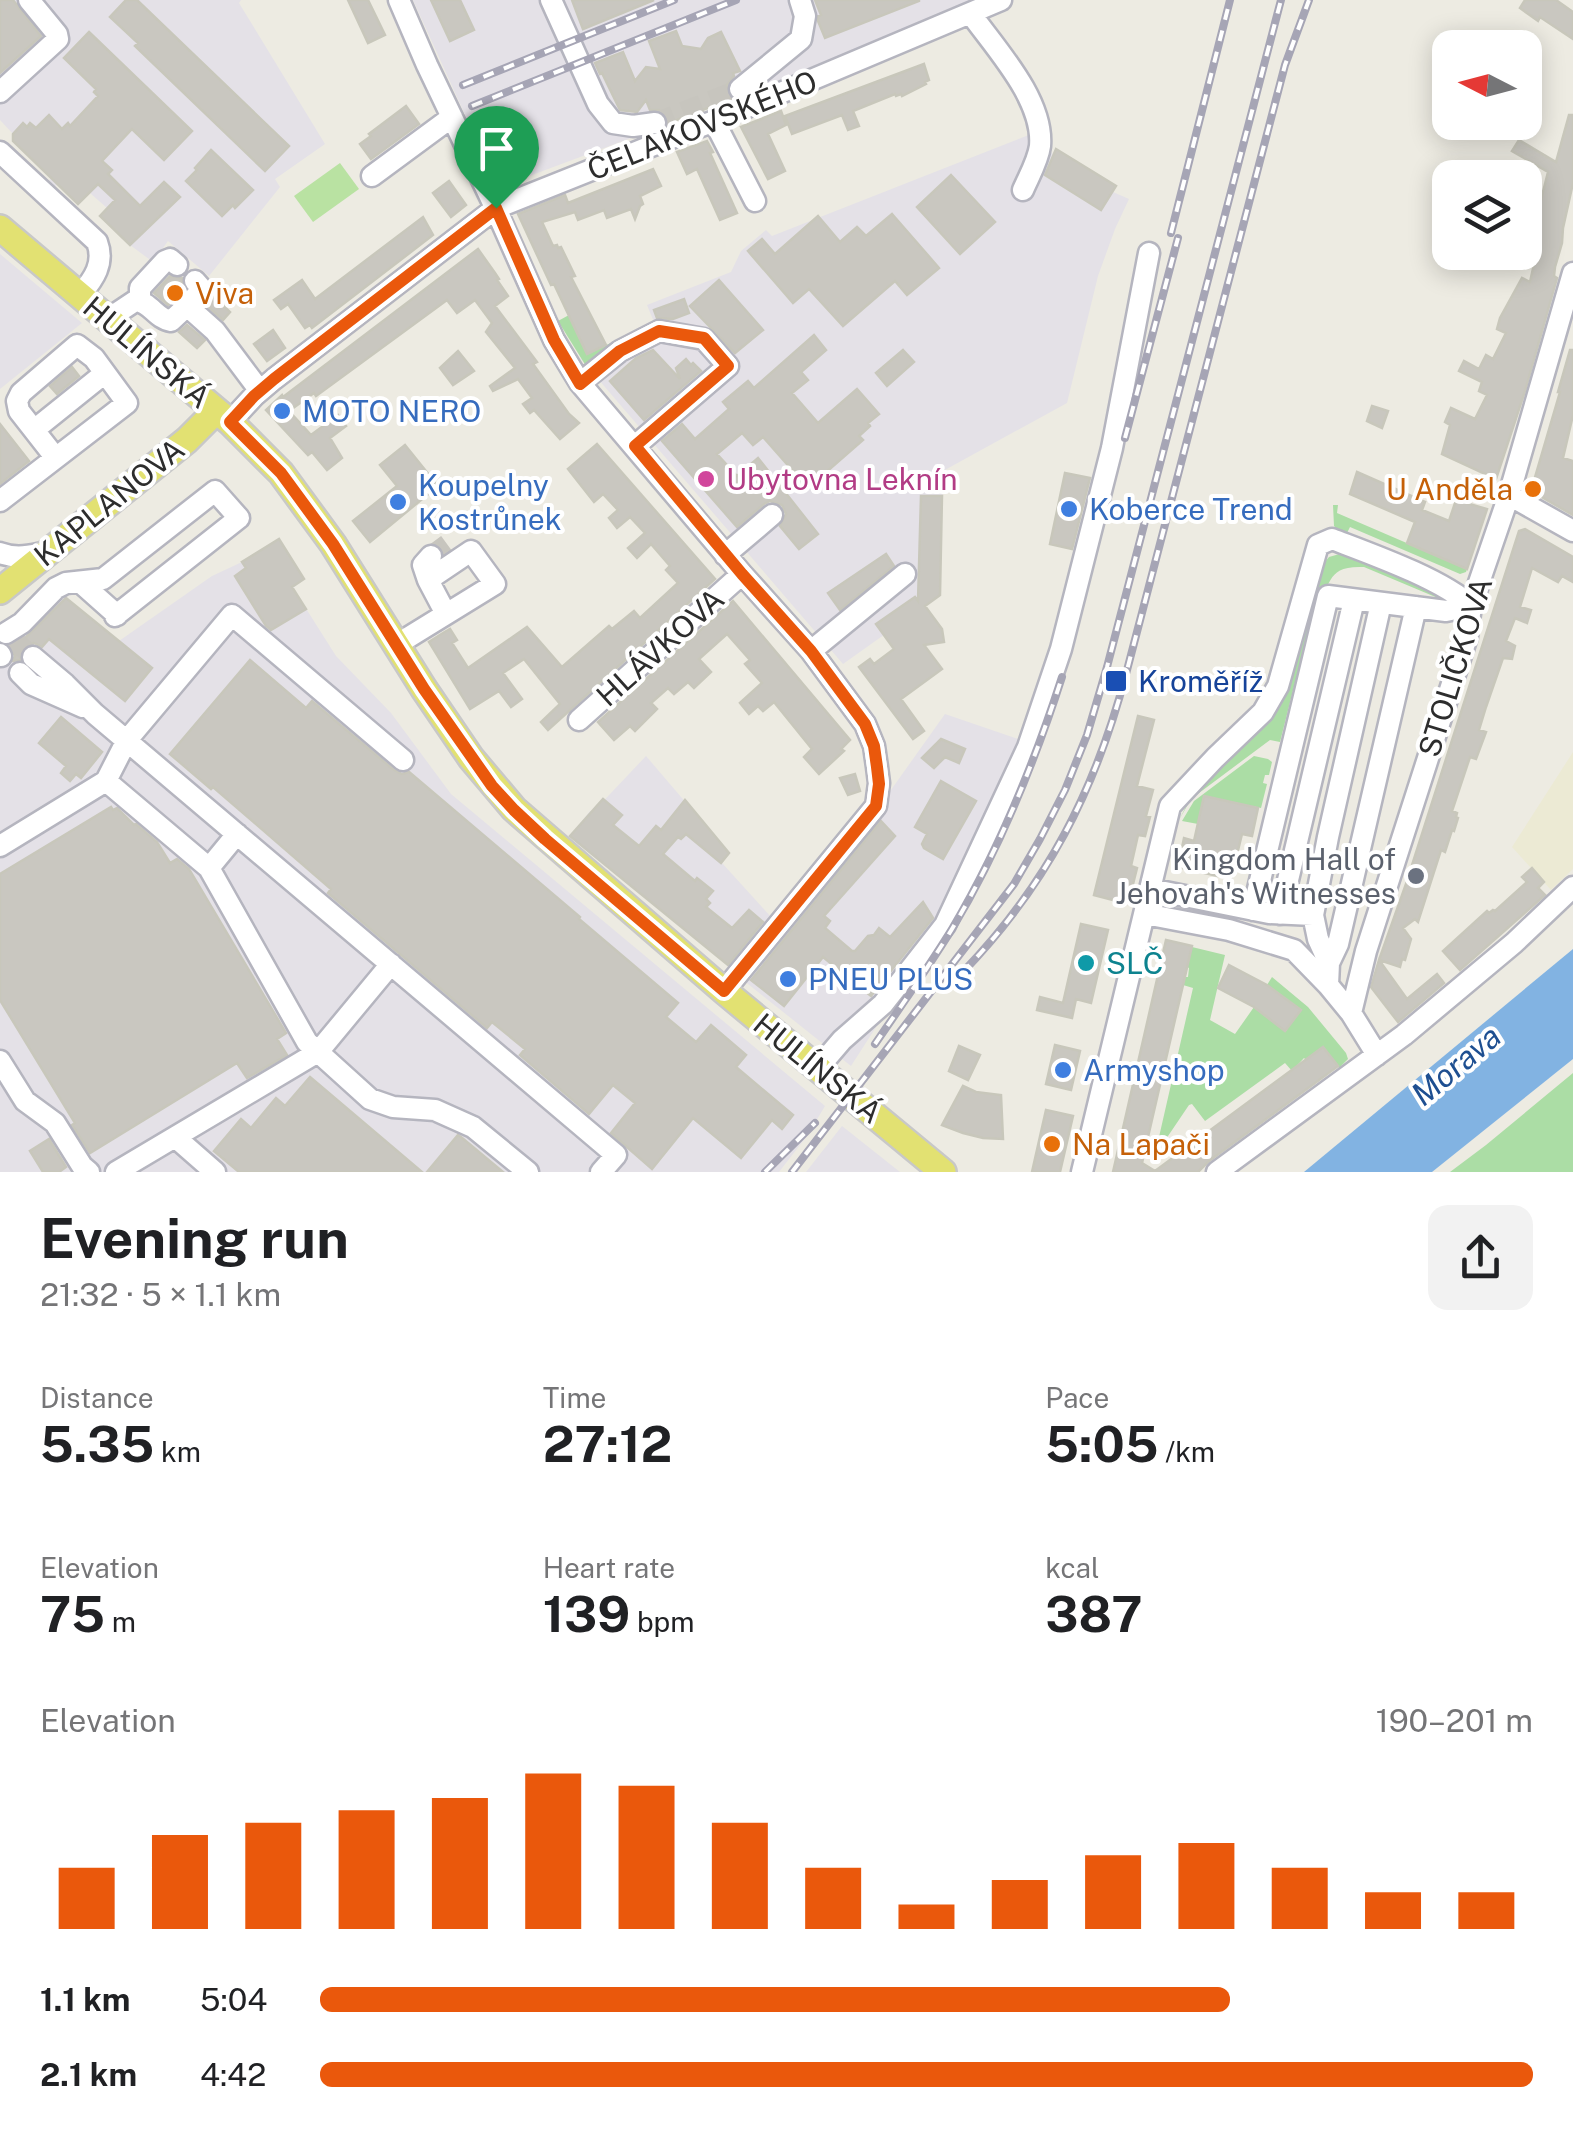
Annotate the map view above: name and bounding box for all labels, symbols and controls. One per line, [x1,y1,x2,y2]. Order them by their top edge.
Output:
north arrow [1432,30,1542,140]
map controls [1432,30,1542,270]
street label: ČELAKOVSKÉHO [582,62,822,188]
pin [454,106,539,209]
icon: arrive [469,121,524,176]
button: layers [1432,160,1542,270]
place label: Viva [195,275,254,311]
marker: Viva [164,282,186,304]
street label: HULÍNSKÁ [76,289,218,415]
place label: MOTO NERO [302,393,481,429]
marker: MOTO NERO [271,400,293,422]
street label: KAPLANOVA [27,431,191,573]
place label: Ubytovna Leknín [726,461,958,497]
place label: Koupelny Kostrůnek [418,467,561,537]
marker: Ubytovna Leknín [695,468,717,490]
place label: U Anděla [1386,471,1513,507]
marker: U Anděla [1522,478,1544,500]
marker: Koupelny Kostrůnek [387,491,409,513]
place label: Koberce Trend [1089,491,1293,527]
marker: Koberce Trend [1058,498,1080,520]
street label: STOLIČKOVA [1411,573,1499,761]
street label: HLÁVKOVA [589,580,731,714]
place label: Kroměříž [1138,663,1263,699]
marker: Kroměříž [1103,668,1129,694]
place label: Kingdom Hall of Jehovah's Witnesses [1115,841,1396,911]
marker: Kingdom Hall of Jehovah's Witnesses [1405,865,1427,887]
place label: SLČ [1106,945,1163,981]
marker: SLČ [1075,952,1097,974]
place label: PNEU PLUS [808,961,973,997]
marker: PNEU PLUS [777,968,799,990]
street label: HULÍNSKÁ [747,1005,889,1131]
water label: Morava [1404,1017,1508,1113]
place label: Armyshop [1083,1052,1225,1088]
marker: Armyshop [1052,1059,1074,1081]
place label: Na Lapači [1072,1126,1210,1162]
marker: Na Lapači [1041,1133,1063,1155]
button: share [1428,1205,1533,1310]
text: Evening run [40,1206,349,1270]
text: 21:32 · 5 × 1.1 km [40,1276,281,1313]
text: Distance [40,1381,154,1414]
text: Time [543,1381,606,1414]
text: Pace [1045,1381,1109,1414]
text: 5.35 [40,1414,154,1473]
text: 27:12 [543,1414,672,1473]
text: 5:05 [1045,1414,1159,1473]
text: km [154,1435,201,1468]
text: /km [1159,1435,1215,1468]
text: Elevation [40,1551,159,1584]
text: Heart rate [543,1551,675,1584]
text: kcal [1045,1551,1099,1584]
text: 75 [40,1584,105,1643]
text: 139 [543,1584,630,1643]
text: 387 [1045,1584,1142,1643]
text: m [105,1605,136,1638]
text: bpm [630,1605,695,1638]
text: Elevation [40,1702,176,1739]
text: 190–201 m [1376,1702,1533,1739]
text: 1.1 km [40,1981,130,2018]
text: 5:04 [200,1981,267,2018]
text: 2.1 km [40,2056,137,2093]
text: 4:42 [200,2056,266,2093]

